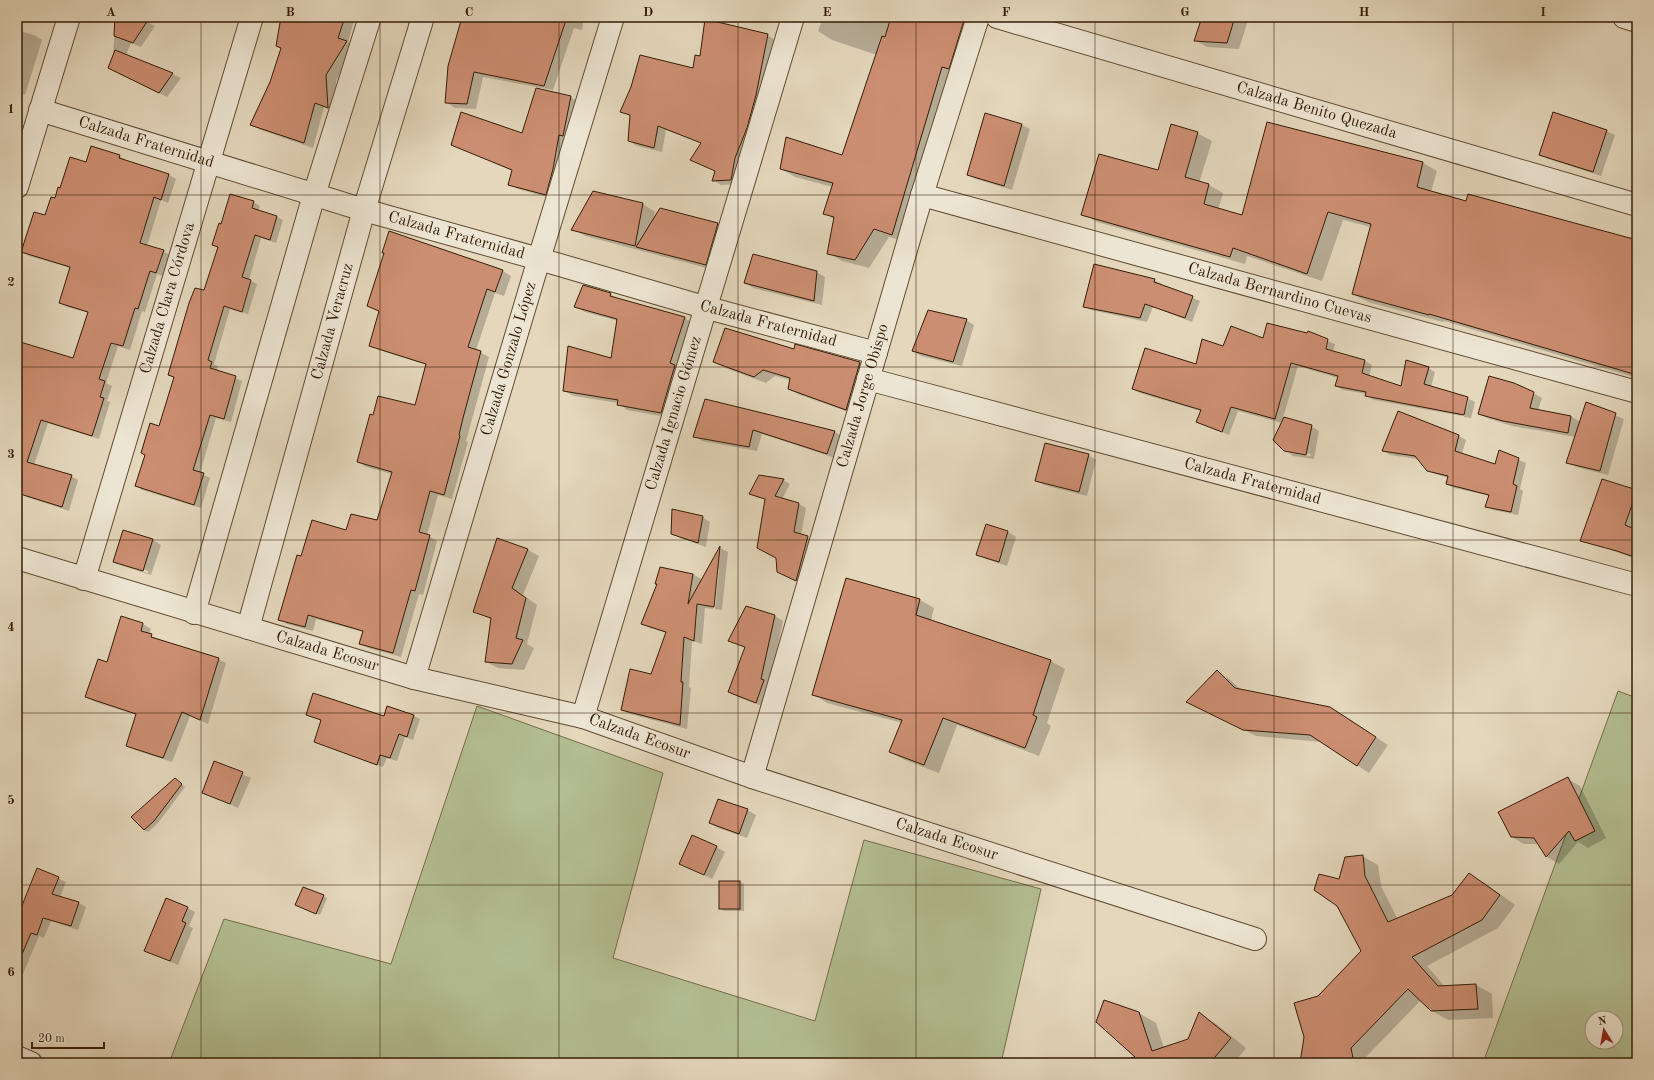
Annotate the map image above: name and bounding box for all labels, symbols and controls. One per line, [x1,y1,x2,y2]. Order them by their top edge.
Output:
text: A [106,6,116,19]
text: B [285,6,295,19]
text: C [465,6,473,19]
text: D [643,6,653,19]
text: E [823,6,832,19]
text: F [1002,6,1011,19]
text: G [1180,6,1190,19]
text: H [1359,6,1370,19]
text: I [1540,6,1546,19]
street label: Calzada Benito Quezada [1234,80,1399,142]
text: 1 [7,103,15,116]
street label: Calzada Fraternidad [76,114,216,171]
street label: Calzada Fraternidad [386,209,526,263]
street label: Calzada Clara Córdova [138,221,198,376]
street label: Calzada Veracruz [309,261,357,382]
street label: Calzada Bernardino Cuevas [1186,261,1373,327]
text: 2 [7,276,15,289]
street label: Calzada Gonzalo López [479,280,540,438]
street label: Calzada Fraternidad [698,298,838,350]
street label: Calzada Jorge Obispo [835,322,892,470]
street label: Calzada Ignacio Gómez [643,334,705,493]
text: 3 [7,448,15,461]
street label: Calzada Fraternidad [1182,456,1323,508]
text: 4 [7,621,15,634]
street label: Calzada Ecosur [274,629,381,675]
street label: Calzada Ecosur [586,712,693,763]
text: 5 [7,794,15,807]
street label: Calzada Ecosur [893,816,1000,864]
text: 6 [7,966,15,979]
north arrow [1584,1010,1624,1050]
text: N [1597,1015,1608,1028]
scale bar [32,1024,104,1050]
text: 20 m [38,1033,65,1045]

